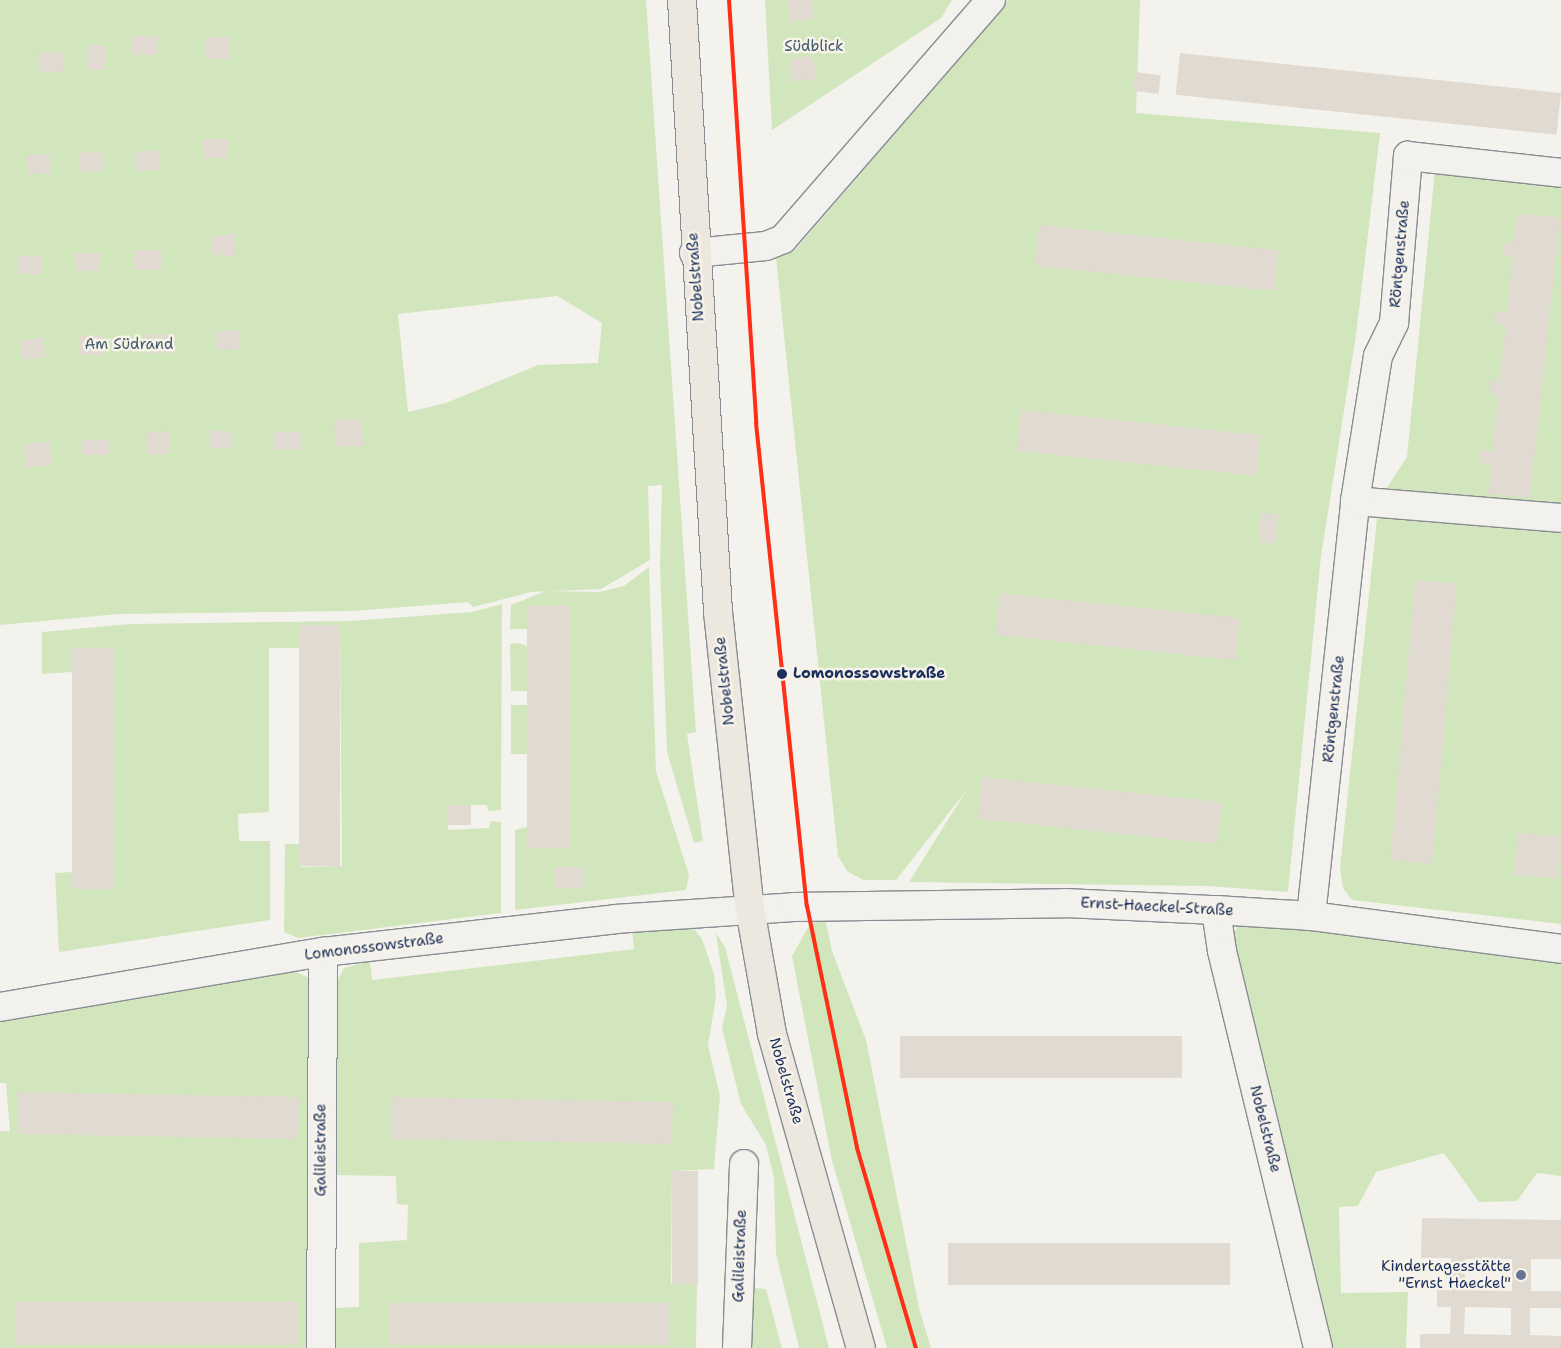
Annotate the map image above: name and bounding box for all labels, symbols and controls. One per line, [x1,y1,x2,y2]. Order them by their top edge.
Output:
park label: Südblick [784,38,844,56]
street label: Röntgenstraße [1386,199,1414,309]
street label: Nobelstraße [684,232,708,322]
park label: Am Südrand [84,336,174,354]
street label: Nobelstraße [711,636,739,726]
street label: Röntgenstraße [1319,654,1349,764]
place label: Lomonossowstraße [793,665,945,683]
marker: Lomonossowstraße [775,667,789,681]
street label: Ernst-Haeckel-Straße [1080,894,1234,920]
street label: Lomonossowstraße [303,930,445,964]
street label: Nobelstraße [765,1036,807,1126]
street label: Nobelstraße [1245,1084,1285,1174]
street label: Galileistraße [312,1103,330,1197]
street label: Galileistraße [729,1209,751,1303]
place label: Kindertagesstätte "Ernst Haeckel" [1381,1257,1511,1292]
marker: Kindertagesstätte "Ernst Haeckel" [1515,1269,1527,1281]

